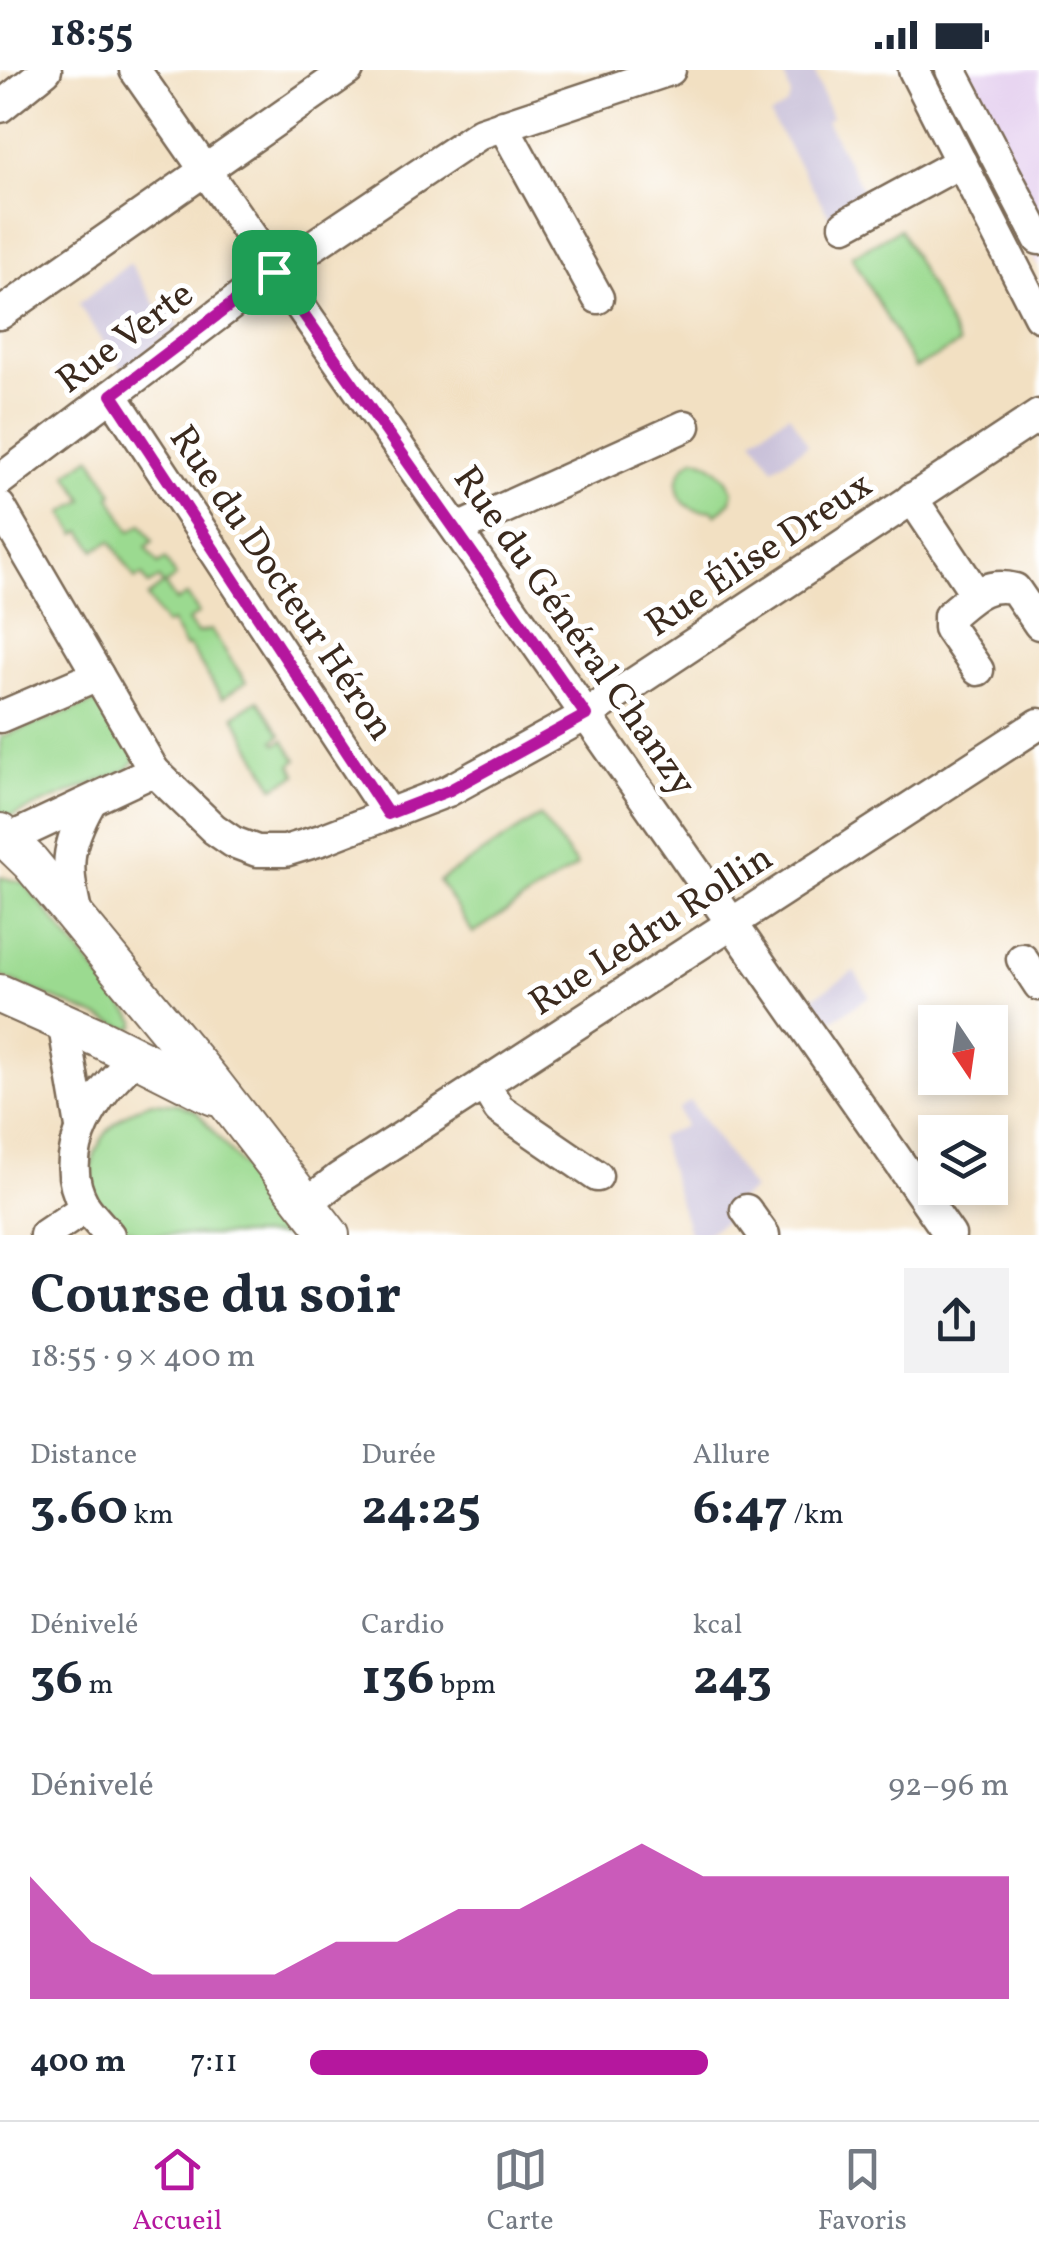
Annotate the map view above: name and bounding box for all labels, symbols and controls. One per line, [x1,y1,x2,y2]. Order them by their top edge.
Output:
text: 18:55 [50,9,133,62]
pin [232,230,317,315]
icon: arrive [247,245,302,300]
street label: Rue Verte [47,270,206,408]
street label: Rue du Docteur Héron [155,416,405,752]
street label: Rue du Général Chanzy [439,456,707,808]
street label: Rue Élise Dreux [636,460,884,652]
street label: Rue Ledru Rollin [520,833,784,1031]
north arrow [918,1005,1008,1095]
map controls [918,1005,1008,1205]
button: layers [918,1115,1008,1205]
text: Course du soir [30,1260,401,1336]
button: share [904,1268,1009,1373]
text: 18:55 · 9 × 400 m [30,1336,255,1380]
text: Distance [30,1436,137,1475]
text: Durée [361,1436,436,1475]
text: Allure [693,1436,770,1475]
text: 3.60 [30,1475,128,1545]
text: 24:25 [361,1475,481,1545]
text: 6:47 [693,1475,788,1545]
text: km [128,1496,174,1535]
text: /km [788,1496,844,1535]
text: Dénivelé [30,1606,138,1645]
text: Cardio [361,1606,444,1645]
text: kcal [693,1606,742,1645]
text: 36 [30,1645,83,1715]
text: 136 [361,1645,434,1715]
text: 243 [693,1645,772,1715]
text: m [83,1666,113,1705]
text: bpm [434,1666,496,1705]
text: Dénivelé [30,1765,154,1809]
text: 92–96 m [888,1765,1009,1809]
text: 400 m [30,2041,126,2085]
text: 7:11 [190,2041,238,2085]
tab: Accueil [132,2142,222,2241]
tab: Carte [487,2142,553,2241]
tab: Favoris [818,2142,907,2241]

